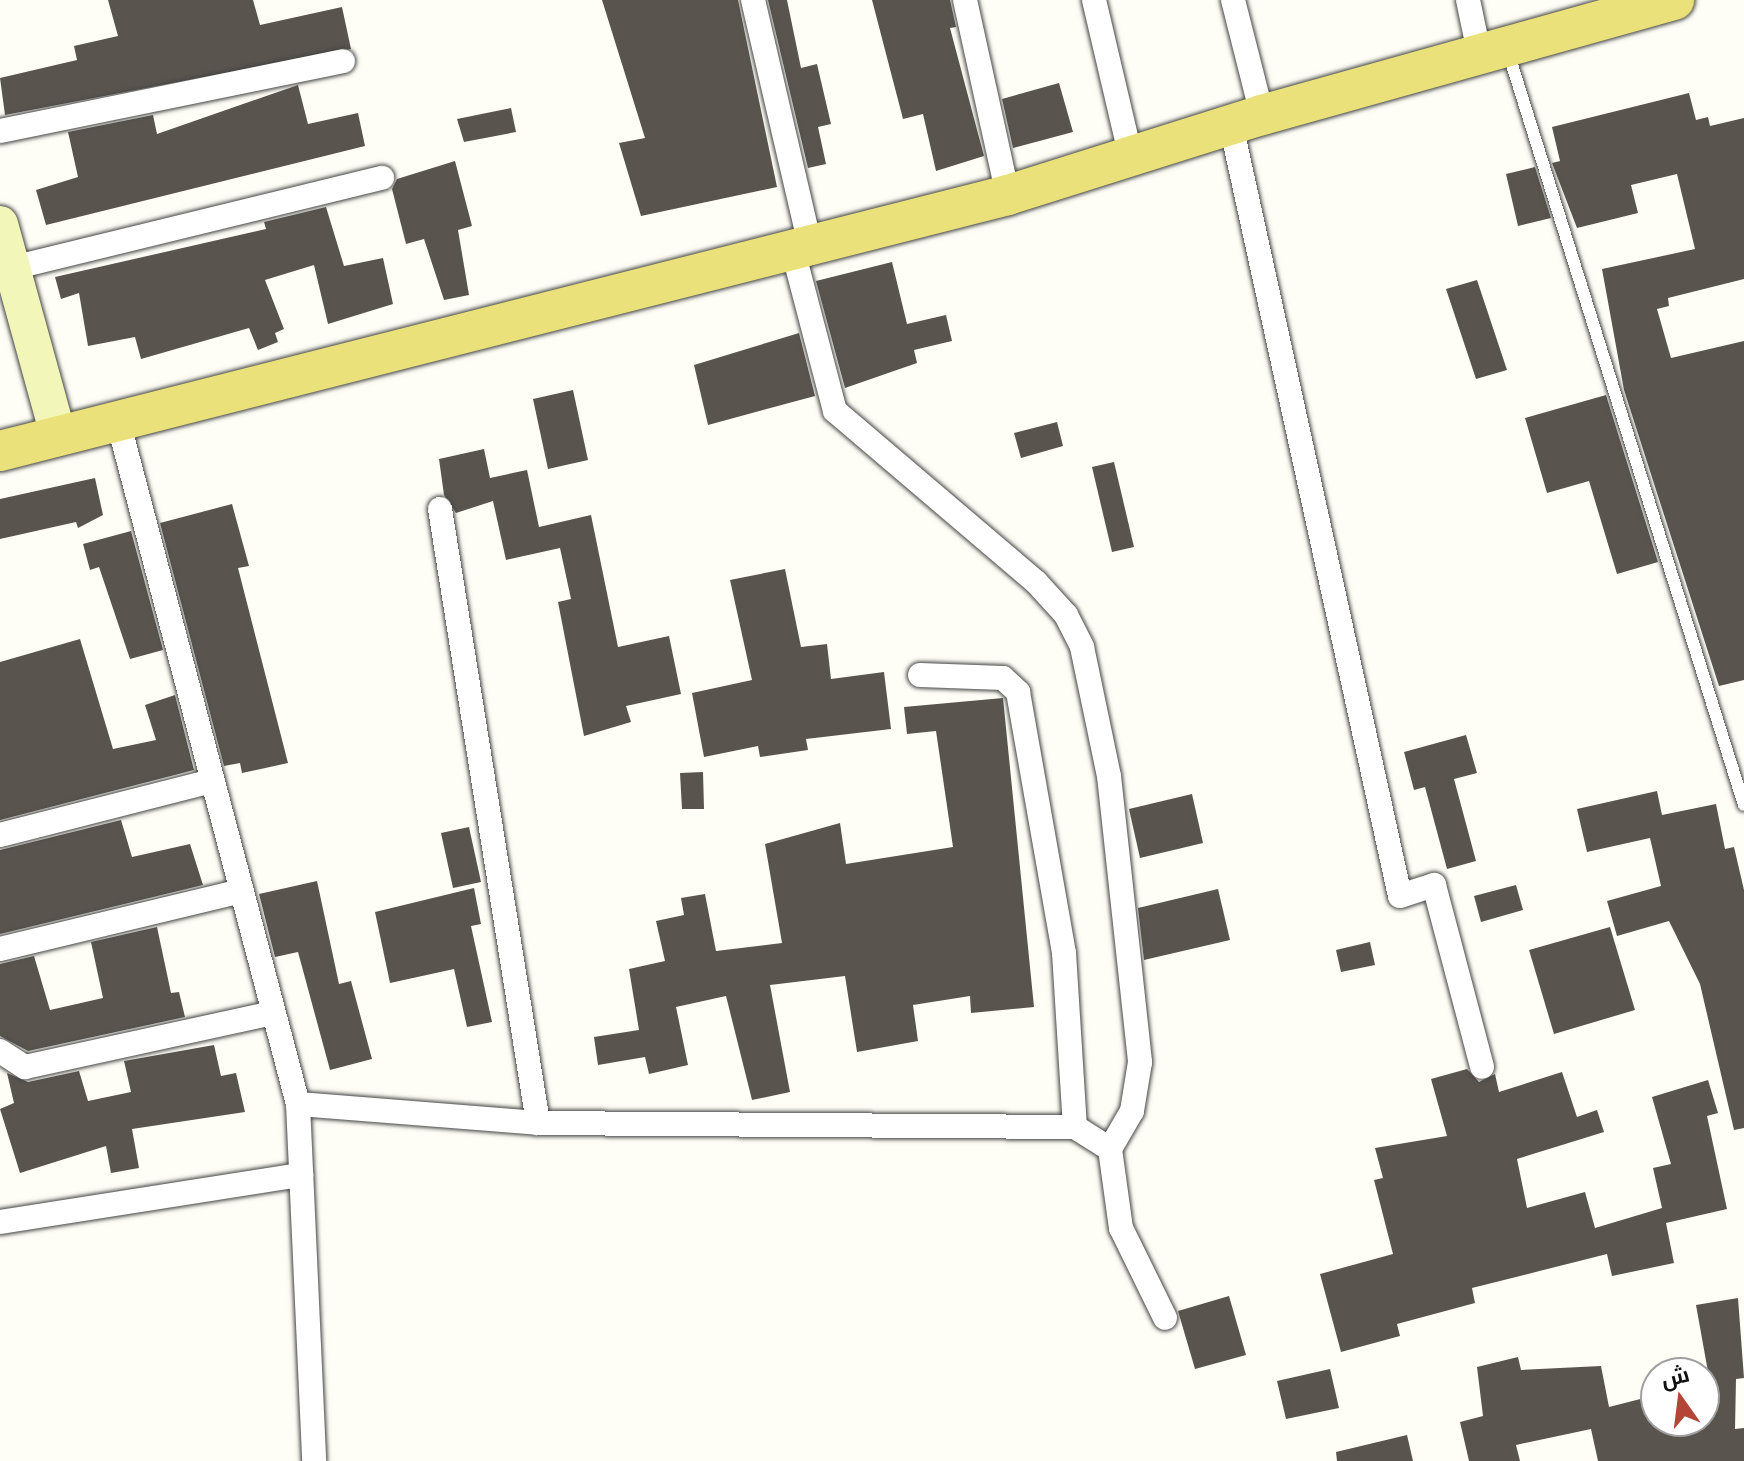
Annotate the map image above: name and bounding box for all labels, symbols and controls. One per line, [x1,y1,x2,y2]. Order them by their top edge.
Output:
text: ش [1657,1356,1692,1395]
north arrow [1640,1357,1720,1437]

